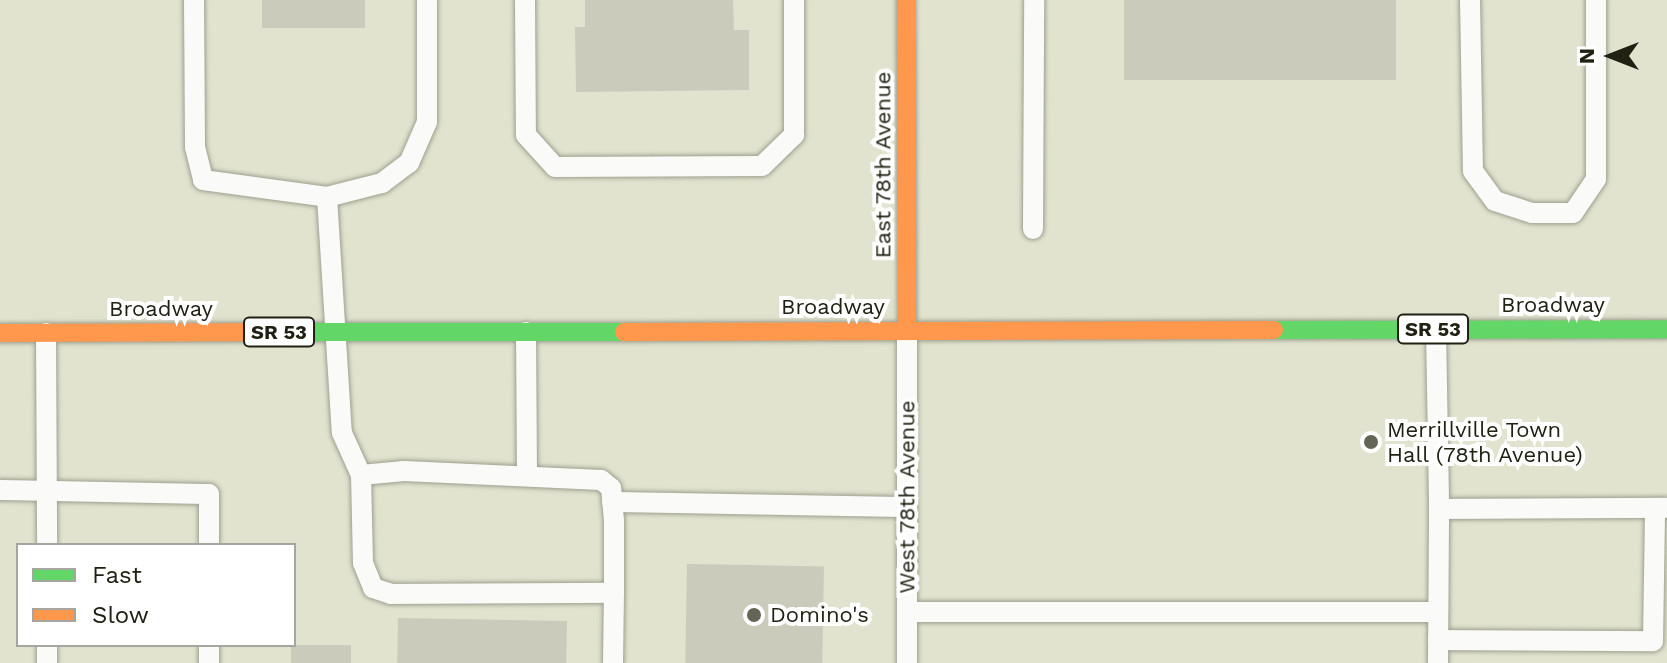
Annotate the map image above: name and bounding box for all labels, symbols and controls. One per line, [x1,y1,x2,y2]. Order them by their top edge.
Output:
north arrow [1571,16,1651,96]
text: N [1574,48,1599,64]
street label: East 78th Avenue [870,71,896,259]
street label: Broadway [1501,292,1605,318]
street label: Broadway [781,294,885,320]
street label: Broadway [109,296,213,322]
road number: SR 53 [1397,313,1469,345]
road number: SR 53 [243,316,315,348]
street label: West 78th Avenue [894,399,920,595]
place label: Merrillville Town Hall (78th Avenue) [1387,416,1584,468]
marker: Merrillville Town Hall (78th Avenue) [1362,433,1380,451]
legend [16,543,296,647]
text: Fast [92,561,142,589]
text: Slow [92,601,149,629]
place label: Domino's [770,602,869,628]
marker: Domino's [745,606,763,624]

